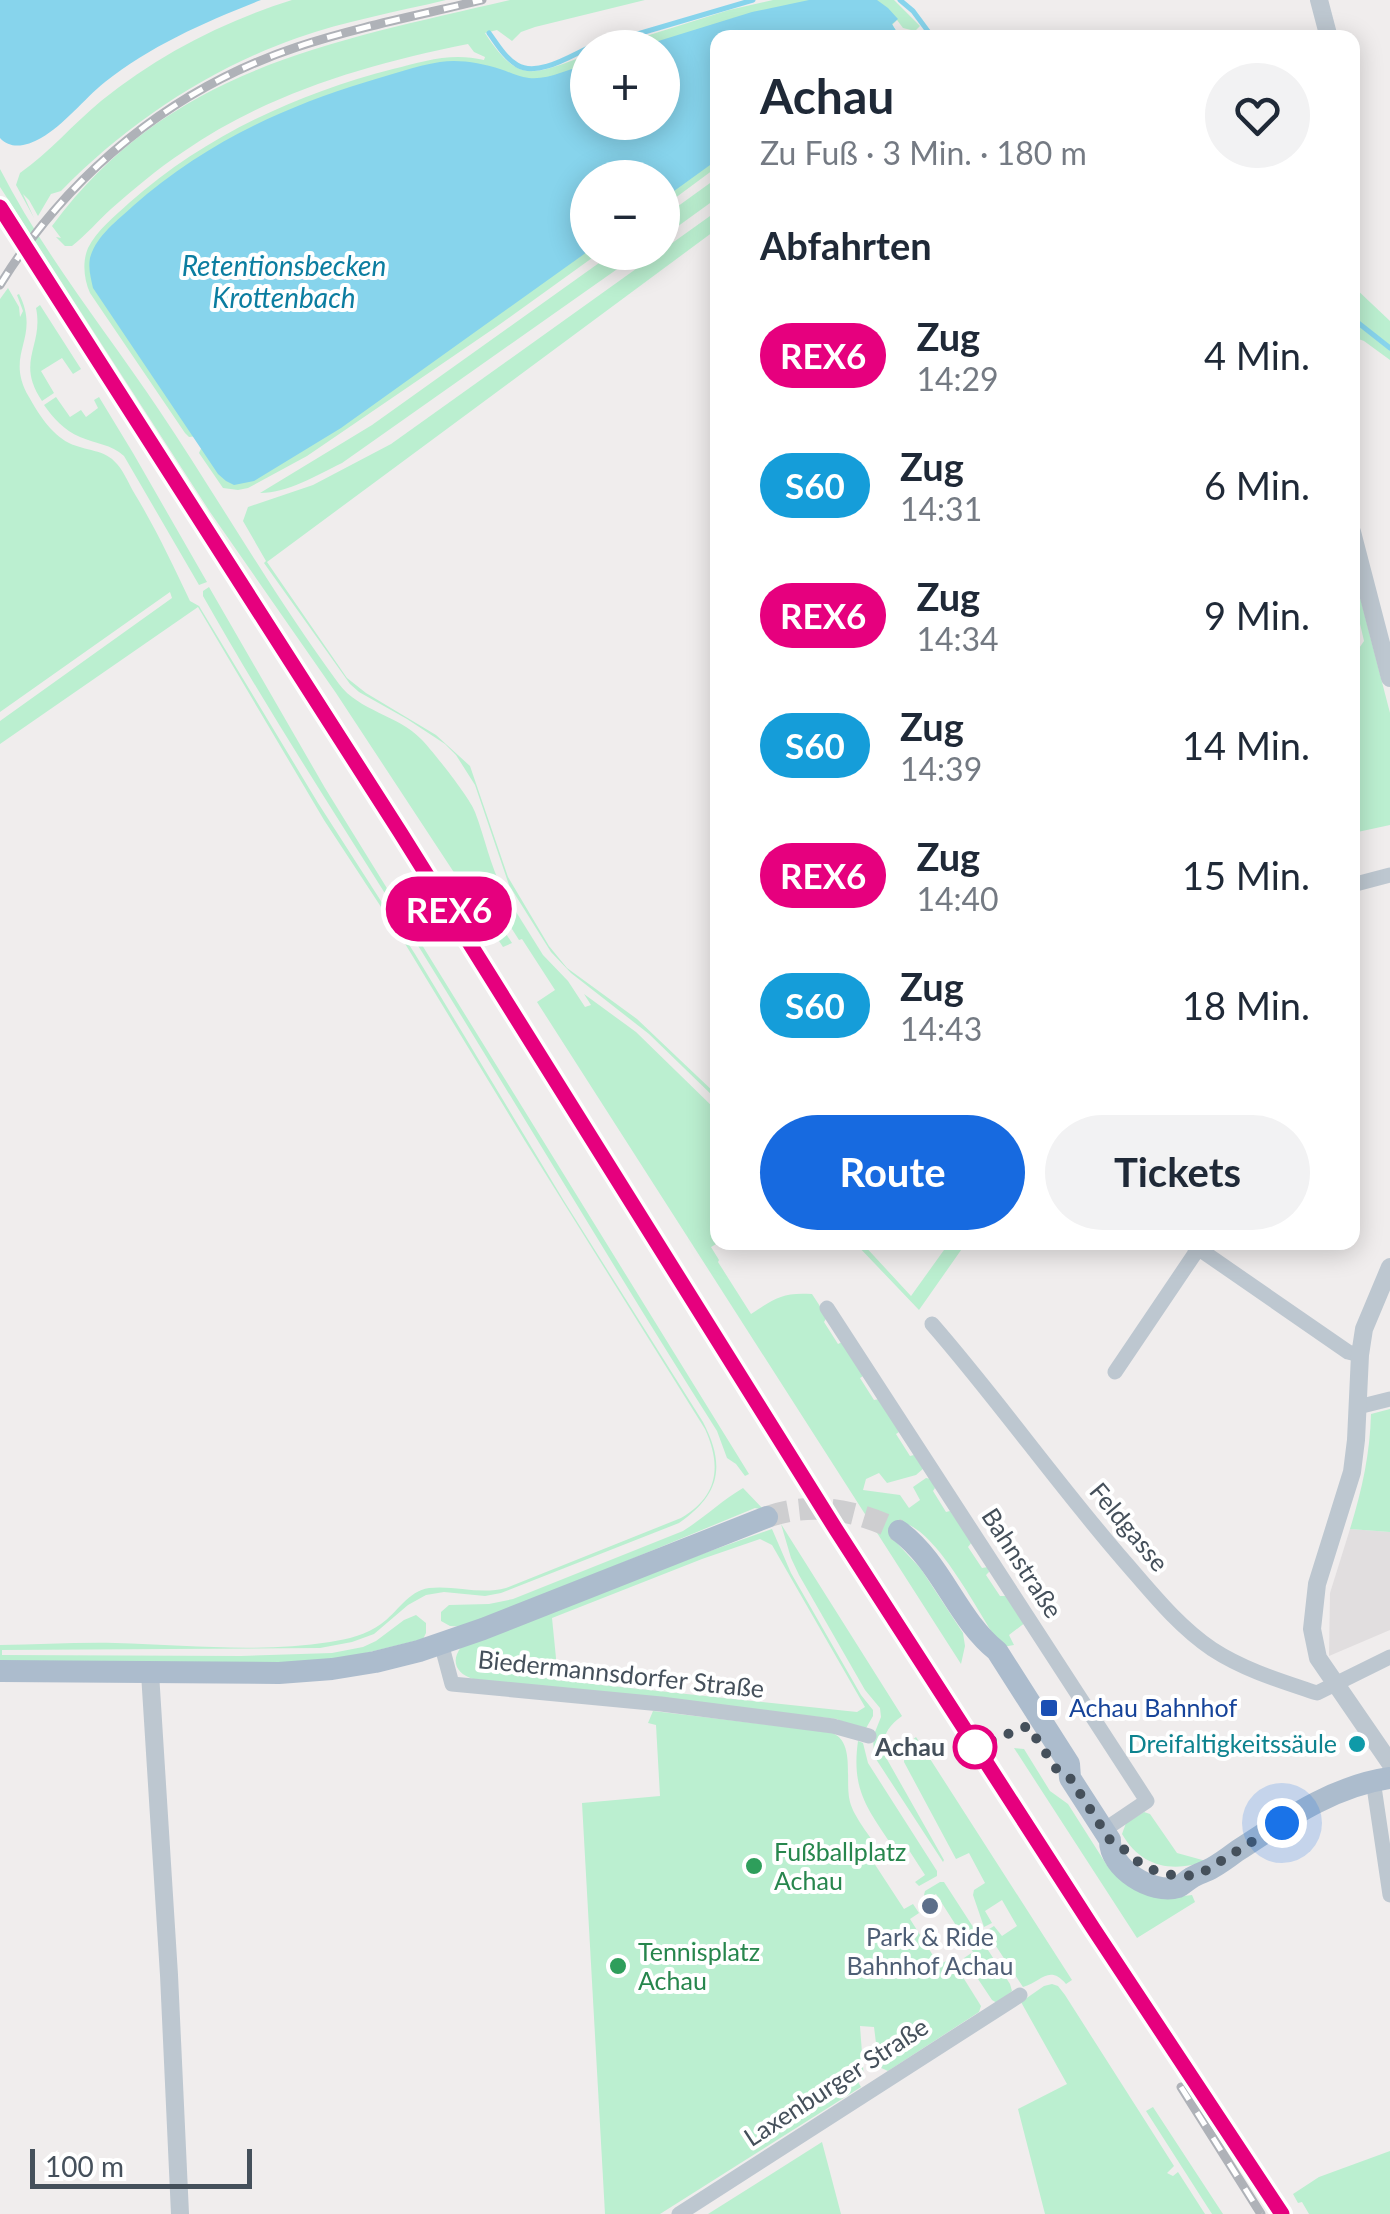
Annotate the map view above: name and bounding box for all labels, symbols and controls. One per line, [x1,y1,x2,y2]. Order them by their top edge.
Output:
map controls [570,30,680,270]
button: + [570,30,680,140]
button: heart [1205,63,1310,168]
text: Achau [760,67,894,124]
text: Zu Fuß · 3 Min. · 180 m [760,133,1087,172]
button: − [570,160,680,270]
text: Abfahrten [760,222,932,268]
water label: Retentionsbecken Krottenbach [182,248,386,314]
text: Zug [916,313,980,359]
text: 4 Min. [1204,332,1310,378]
text: REX6 [780,334,866,376]
text: 14:29 [916,359,999,398]
text: Zug [900,443,964,489]
text: 6 Min. [1204,462,1310,508]
text: S60 [785,464,845,506]
text: 14:31 [900,489,982,528]
text: Zug [916,573,980,619]
text: 9 Min. [1204,592,1310,638]
text: REX6 [780,594,866,636]
text: 14:34 [916,619,999,658]
text: Zug [900,703,964,749]
text: 14 Min. [1182,722,1310,768]
text: S60 [785,724,845,766]
text: 14:39 [900,749,982,788]
text: Zug [916,833,980,879]
text: 15 Min. [1182,852,1310,898]
text: REX6 [780,854,866,896]
line badge: REX6 [379,876,519,942]
text: 14:40 [916,879,999,918]
text: REX6 [406,888,492,930]
text: Zug [900,963,964,1009]
text: 18 Min. [1182,982,1310,1028]
text: S60 [785,984,845,1026]
text: 14:43 [900,1009,982,1048]
button: Route [760,1115,1025,1230]
button: Tickets [1045,1115,1310,1230]
street label: Feldgasse [1084,1476,1175,1577]
street label: Bahnstraße [976,1502,1069,1623]
street label: Biedermannsdorfer Straße [476,1643,766,1703]
place label: Achau Bahnhof [1069,1692,1237,1722]
marker: Achau Bahnhof [1038,1697,1060,1719]
marker: Achau [954,1726,996,1768]
place label: Dreifaltigkeitssäule [1128,1728,1337,1758]
place label: Achau [874,1731,945,1761]
marker: Dreifaltigkeitssäule [1346,1733,1368,1755]
your location [1257,1798,1307,1848]
place label: Fußballplatz Achau [774,1836,906,1895]
marker: Fußballplatz Achau [743,1855,765,1877]
marker: Park & Ride Bahnhof Achau [919,1895,941,1917]
place label: Park & Ride Bahnhof Achau [847,1921,1013,1980]
place label: Tennisplatz Achau [638,1936,760,1995]
marker: Tennisplatz Achau [607,1955,629,1977]
street label: Laxenburger Straße [738,2011,933,2152]
scale bar [30,2144,252,2188]
text: 100 m [45,2149,124,2183]

